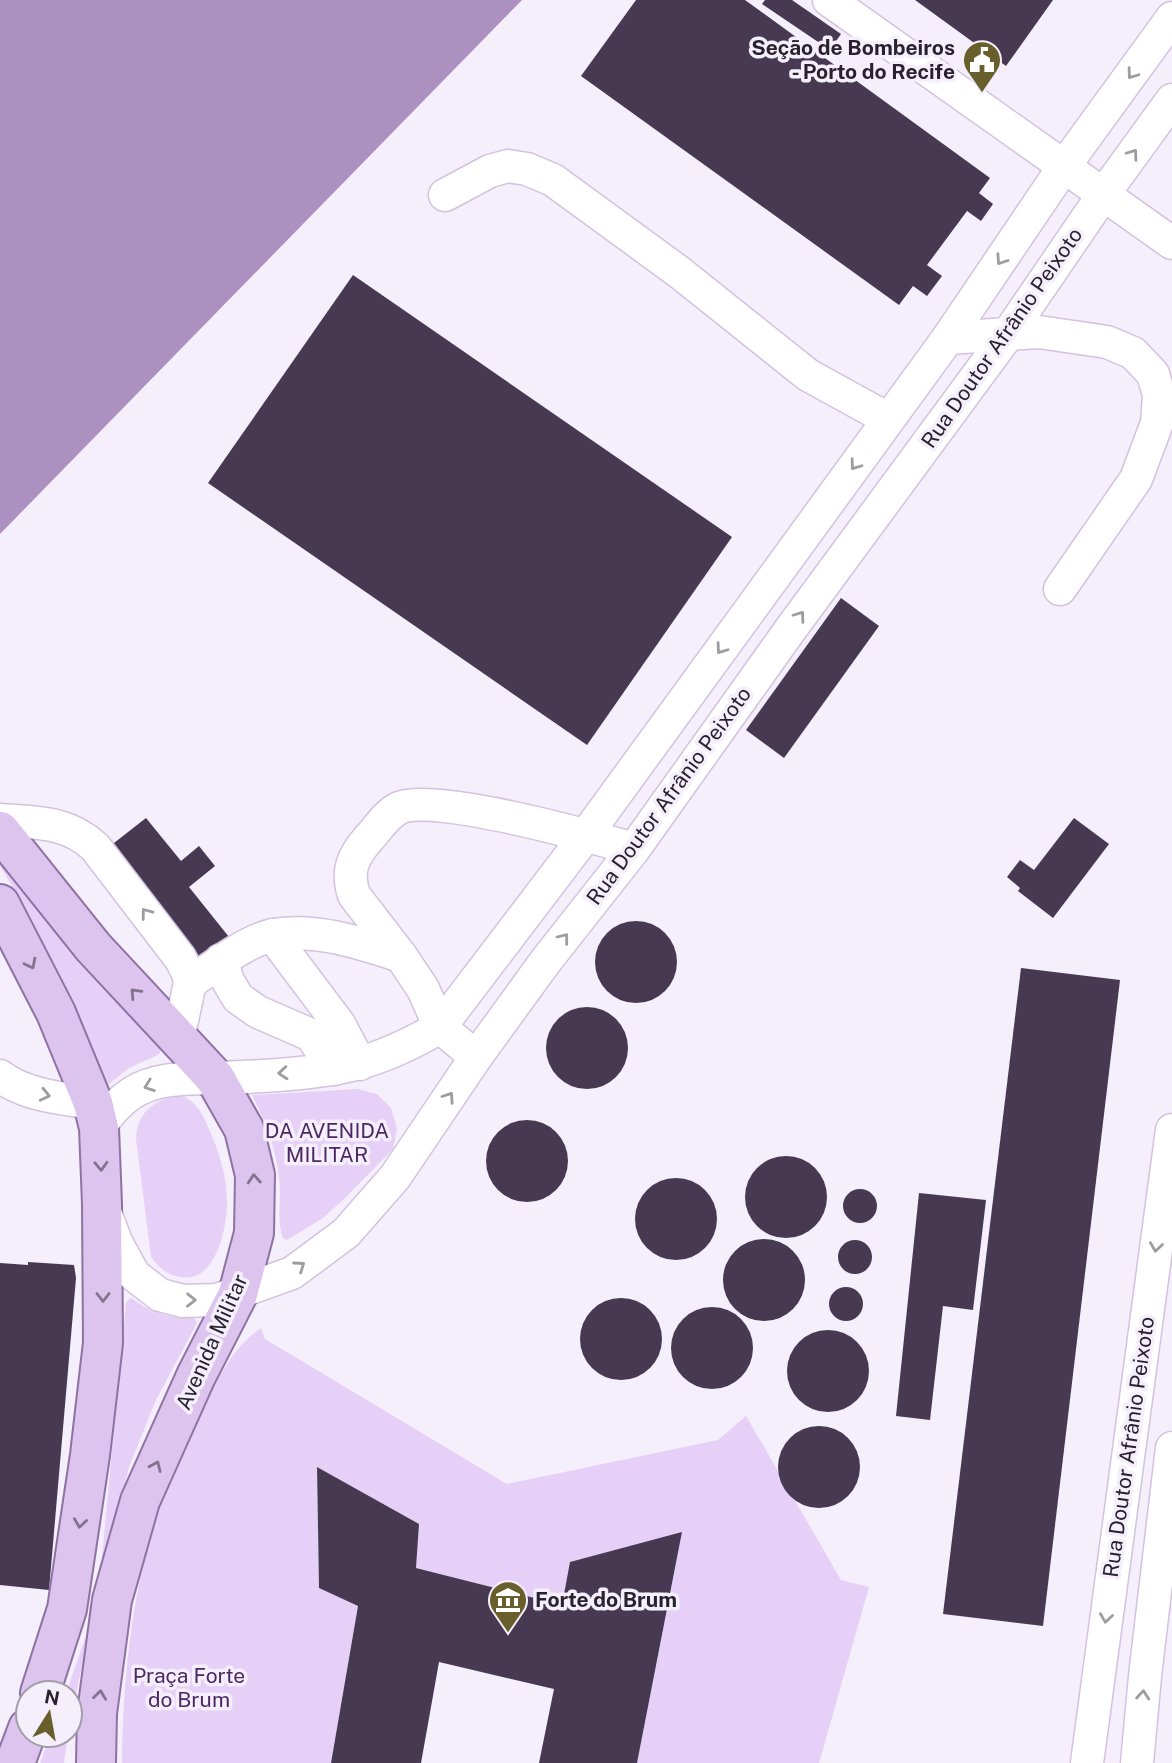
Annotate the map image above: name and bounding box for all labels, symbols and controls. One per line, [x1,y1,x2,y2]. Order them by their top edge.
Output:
place label: Seção de Bombeiros - Porto do Recife [751,35,955,84]
public building icon: Seção de Bombeiros - Porto do Recife [961,39,1003,94]
one-way arrow [1128,66,1140,78]
one-way arrow [1125,149,1137,162]
street label: Rua Doutor Afrânio Peixoto [916,223,1087,453]
one-way arrow [997,252,1009,265]
one-way arrow [851,457,863,470]
one-way arrow [791,612,804,624]
one-way arrow [717,641,730,654]
street label: Rua Doutor Afrânio Peixoto [581,682,756,910]
one-way arrow [141,908,154,921]
one-way arrow [555,934,568,946]
one-way arrow [23,957,36,970]
one-way arrow [131,988,143,1001]
one-way arrow [277,1065,288,1080]
one-way arrow [144,1078,156,1092]
one-way arrow [39,1087,51,1101]
one-way arrow [441,1092,453,1105]
park label: DA AVENIDA MILITAR [265,1118,389,1167]
one-way arrow [93,1161,108,1172]
one-way arrow [247,1173,262,1184]
one-way arrow [1149,1241,1164,1252]
one-way arrow [292,1262,305,1274]
street label: Avenida Militar [170,1270,253,1413]
one-way arrow [95,1292,111,1303]
one-way arrow [186,1292,196,1308]
street label: Rua Doutor Afrânio Peixoto [1098,1315,1159,1579]
one-way arrow [148,1461,162,1473]
one-way arrow [73,1517,88,1529]
museum icon: Forte do Brum [487,1579,529,1634]
place label: Forte do Brum [535,1587,677,1612]
one-way arrow [1099,1612,1114,1624]
park label: Praça Forte do Brum [133,1663,245,1712]
north arrow [14,1679,84,1749]
text: N [43,1685,62,1710]
one-way arrow [92,1689,107,1701]
one-way arrow [1135,1689,1150,1700]

